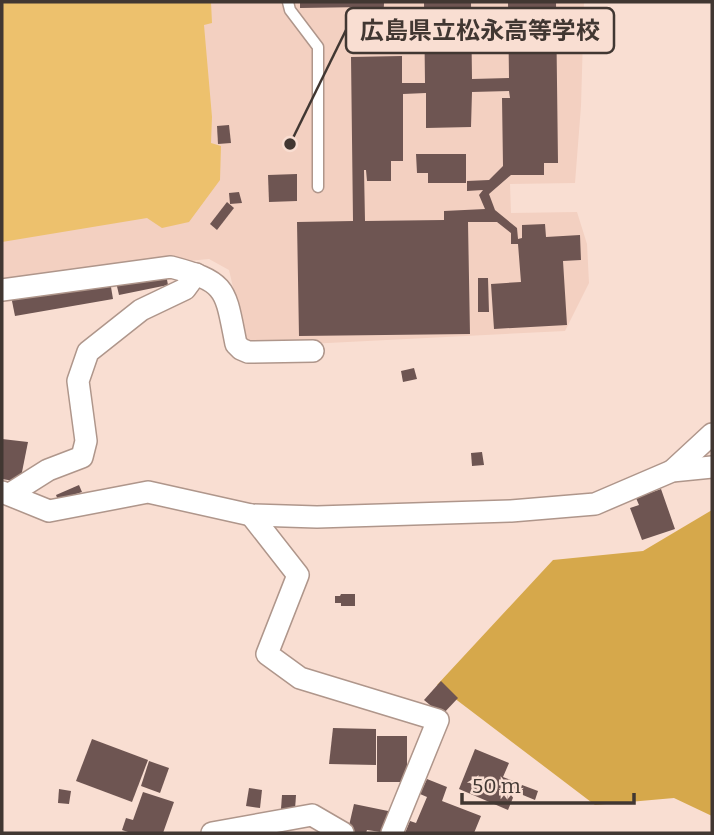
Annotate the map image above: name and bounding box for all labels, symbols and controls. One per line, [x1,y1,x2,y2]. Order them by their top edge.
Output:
callout: 広島県立松永高等学校 [346,8,614,53]
text: 広島県立松永高等学校 [360,17,600,45]
scale bar [462,762,634,806]
text: 50 m [472,773,521,799]

